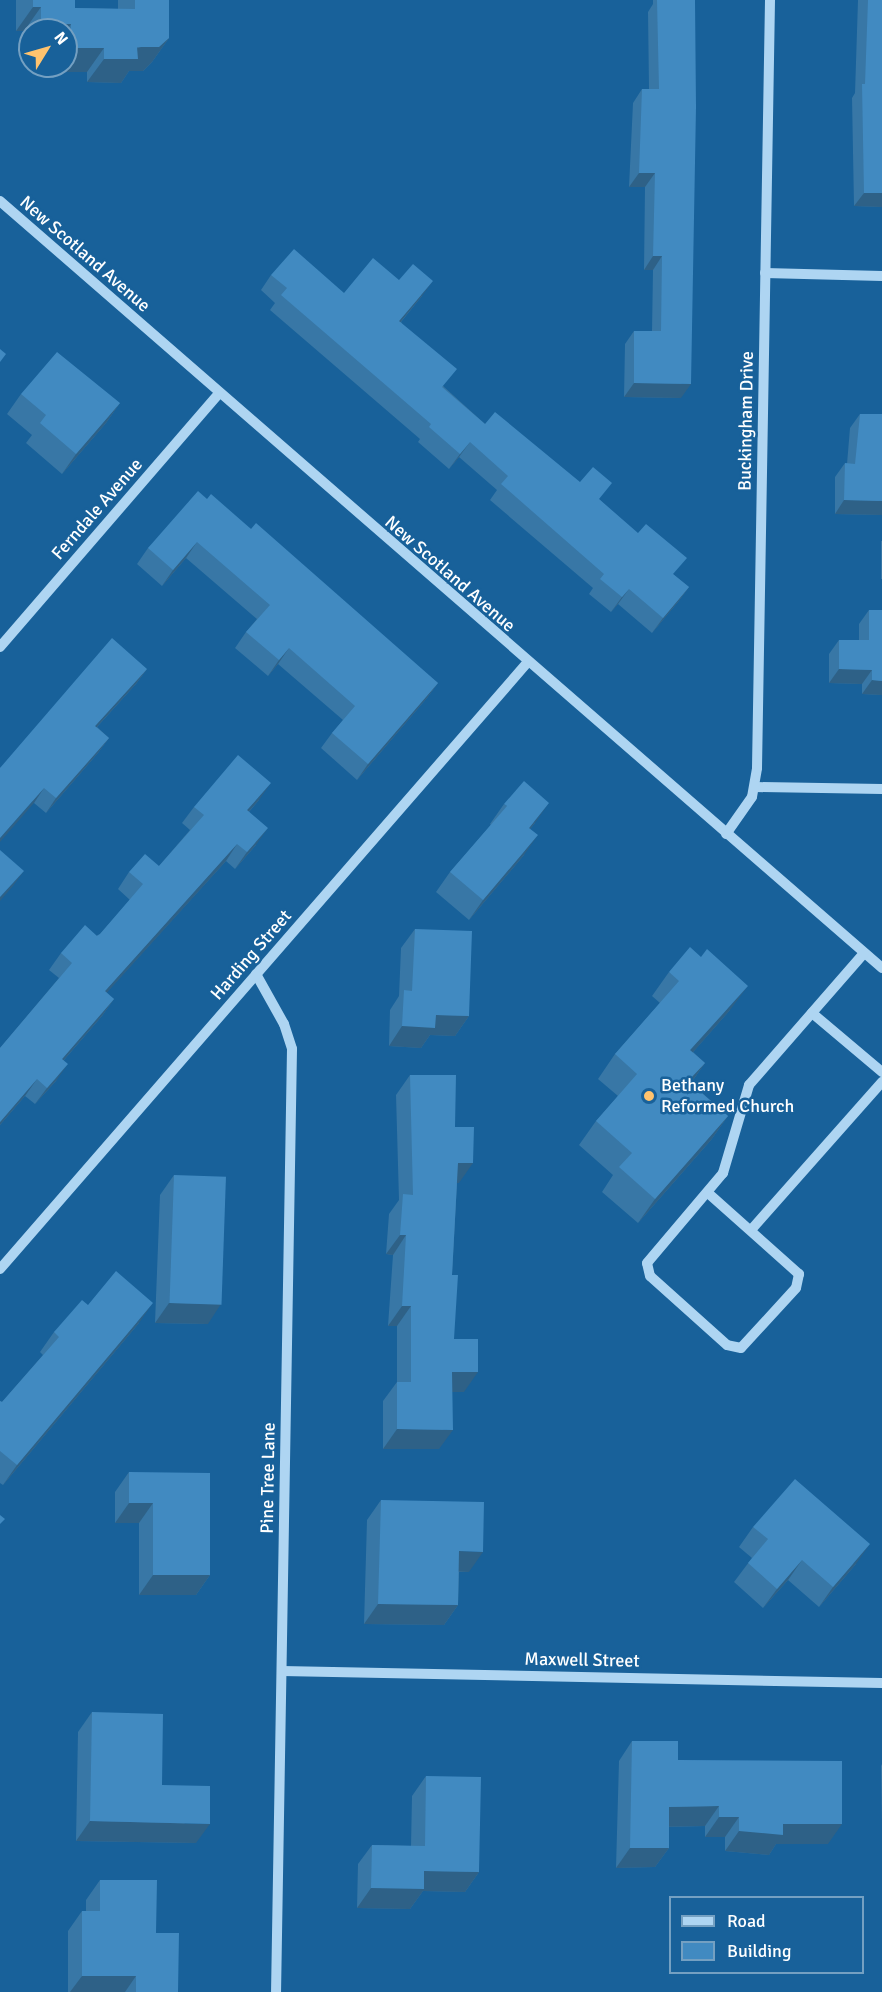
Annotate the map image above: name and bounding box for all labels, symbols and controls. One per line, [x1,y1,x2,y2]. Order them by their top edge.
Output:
north arrow [18,18,78,78]
text: N [49,28,72,49]
street label: New Scotland Avenue [15,191,155,317]
street label: Buckingham Drive [734,351,758,491]
street label: Ferndale Avenue [47,454,147,564]
street label: New Scotland Avenue [380,511,520,637]
street label: Harding Street [206,906,296,1004]
place label: Bethany Reformed Church [661,1075,794,1118]
marker: Bethany Reformed Church [642,1089,656,1103]
street label: Pine Tree Lane [256,1422,280,1534]
street label: Maxwell Street [524,1648,640,1672]
legend [669,1896,864,1974]
text: Road [727,1910,766,1932]
text: Building [727,1940,791,1962]

